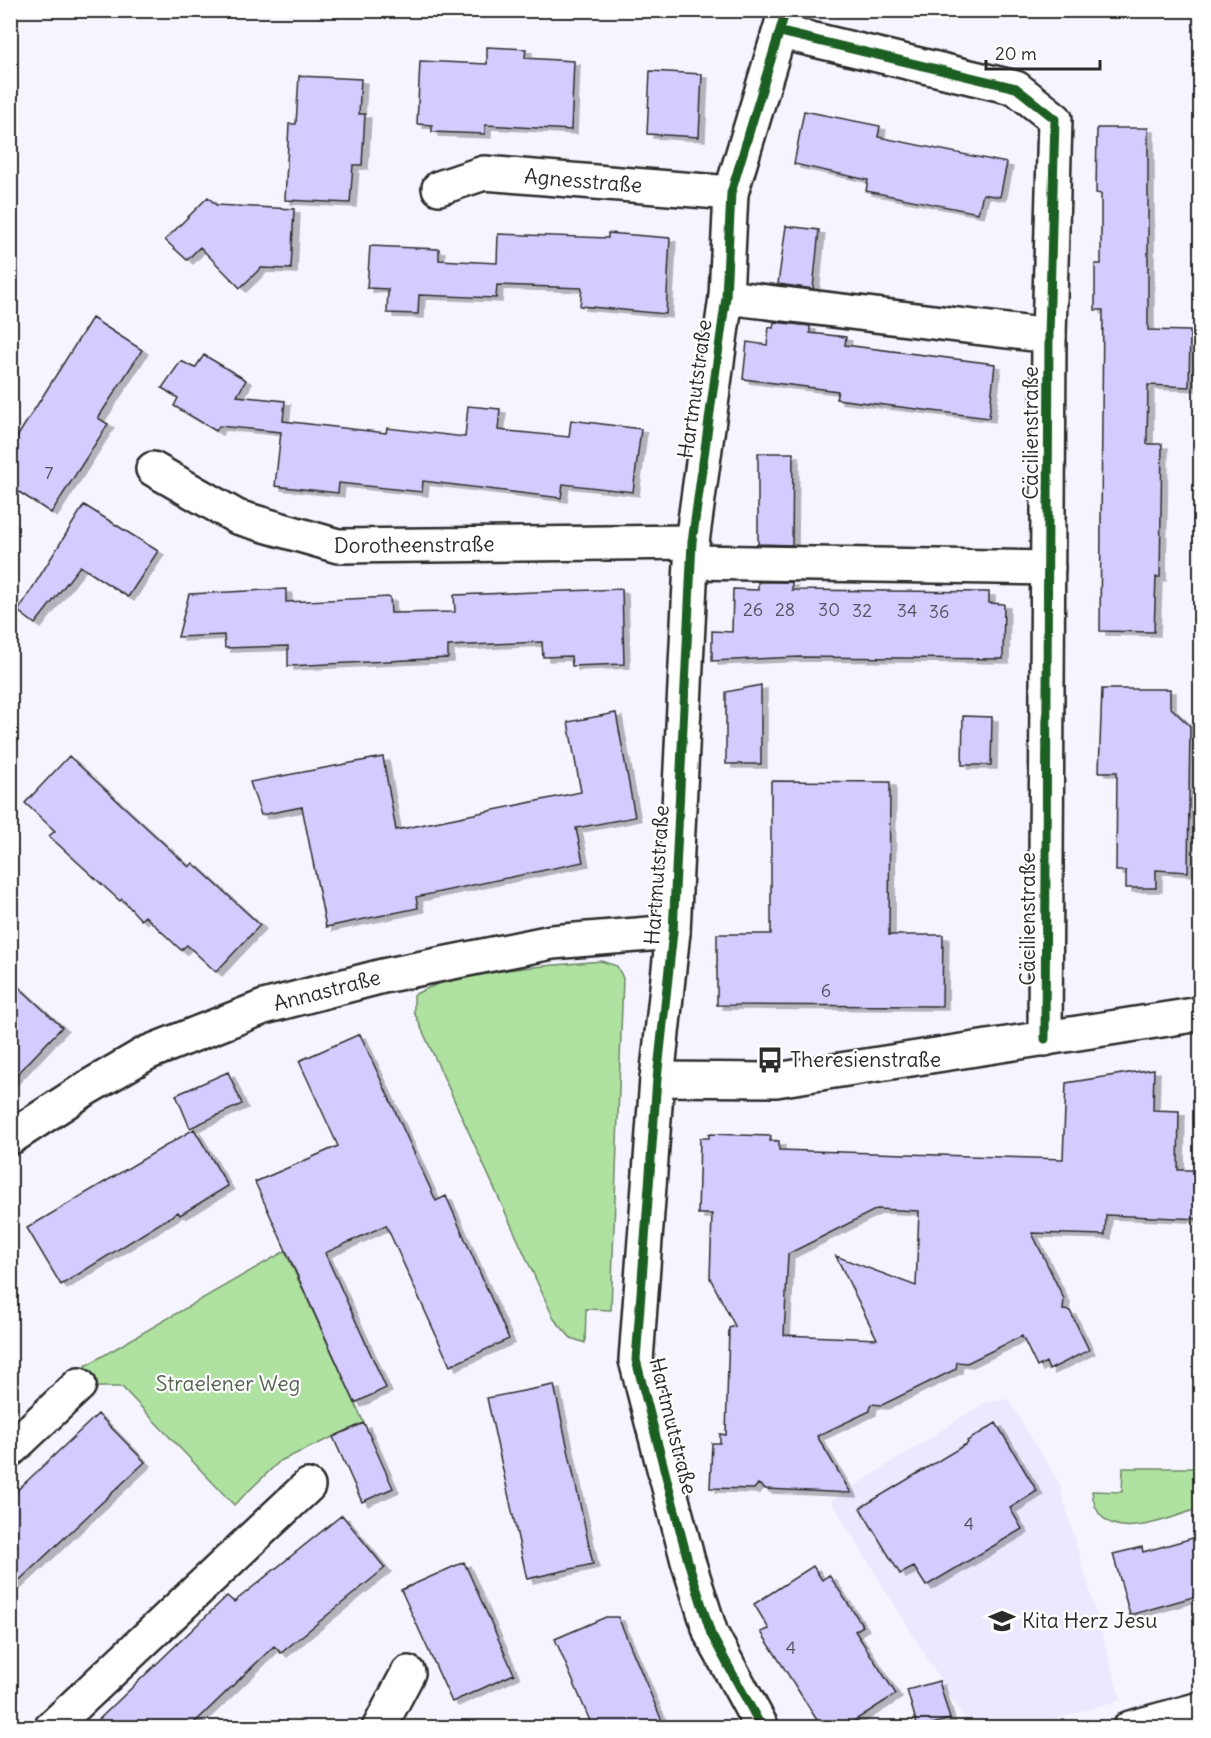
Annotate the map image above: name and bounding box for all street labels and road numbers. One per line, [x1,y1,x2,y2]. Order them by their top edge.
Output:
street label: Agnesstraße [523,162,643,199]
street label: Hartmutstraße [671,318,718,460]
street label: Cäcilienstraße [1017,366,1044,500]
street label: Dorotheenstraße [334,530,495,559]
street label: Hartmutstraße [638,804,675,946]
street label: Cäcilienstraße [1014,852,1041,986]
street label: Annastraße [270,963,383,1017]
street label: Hartmutstraße [643,1355,704,1497]

